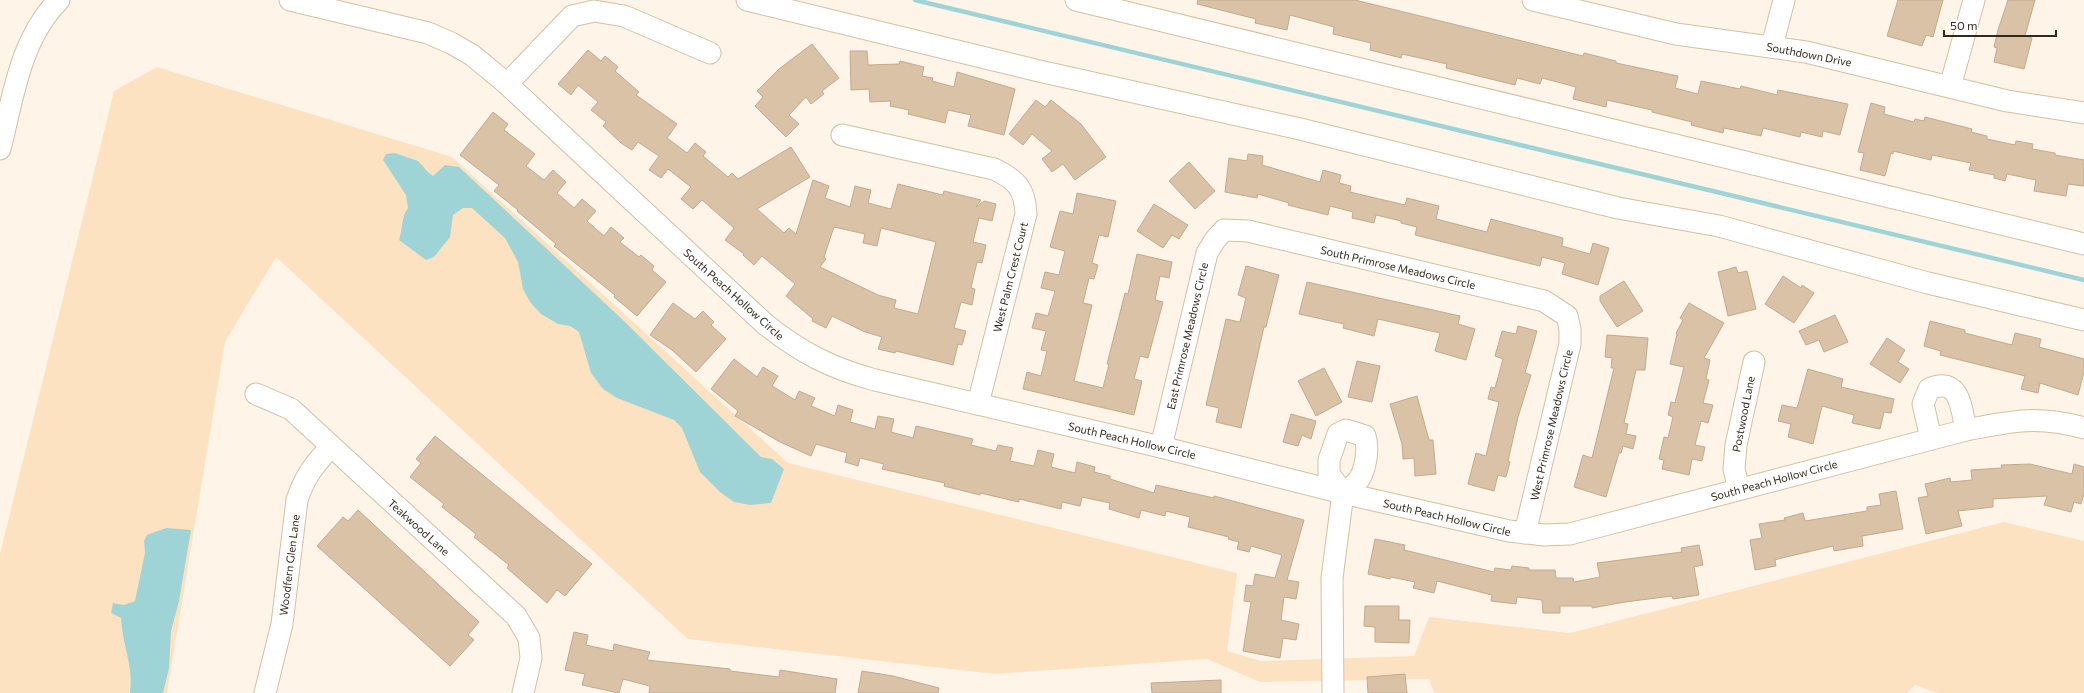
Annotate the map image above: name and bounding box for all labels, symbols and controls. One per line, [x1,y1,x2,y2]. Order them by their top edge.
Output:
scale bar [1944,12,2056,38]
text: 50 m [1950,18,1978,32]
street label: Southdown Drive [1765,39,1853,69]
street label: West Palm Crest Court [990,220,1030,334]
street label: South Primrose Meadows Circle [1319,243,1477,291]
street label: South Peach Hollow Circle [681,246,787,343]
street label: East Primrose Meadows Circle [1164,261,1210,411]
street label: West Primrose Meadows Circle [1527,348,1575,502]
street label: Postwood Lane [1729,375,1757,453]
street label: South Peach Hollow Circle [1067,419,1197,461]
street label: South Peach Hollow Circle [1709,457,1839,503]
street label: Teakwood Lane [386,496,453,558]
street label: South Peach Hollow Circle [1382,496,1512,538]
street label: Woodfern Glen Lane [276,513,302,616]

